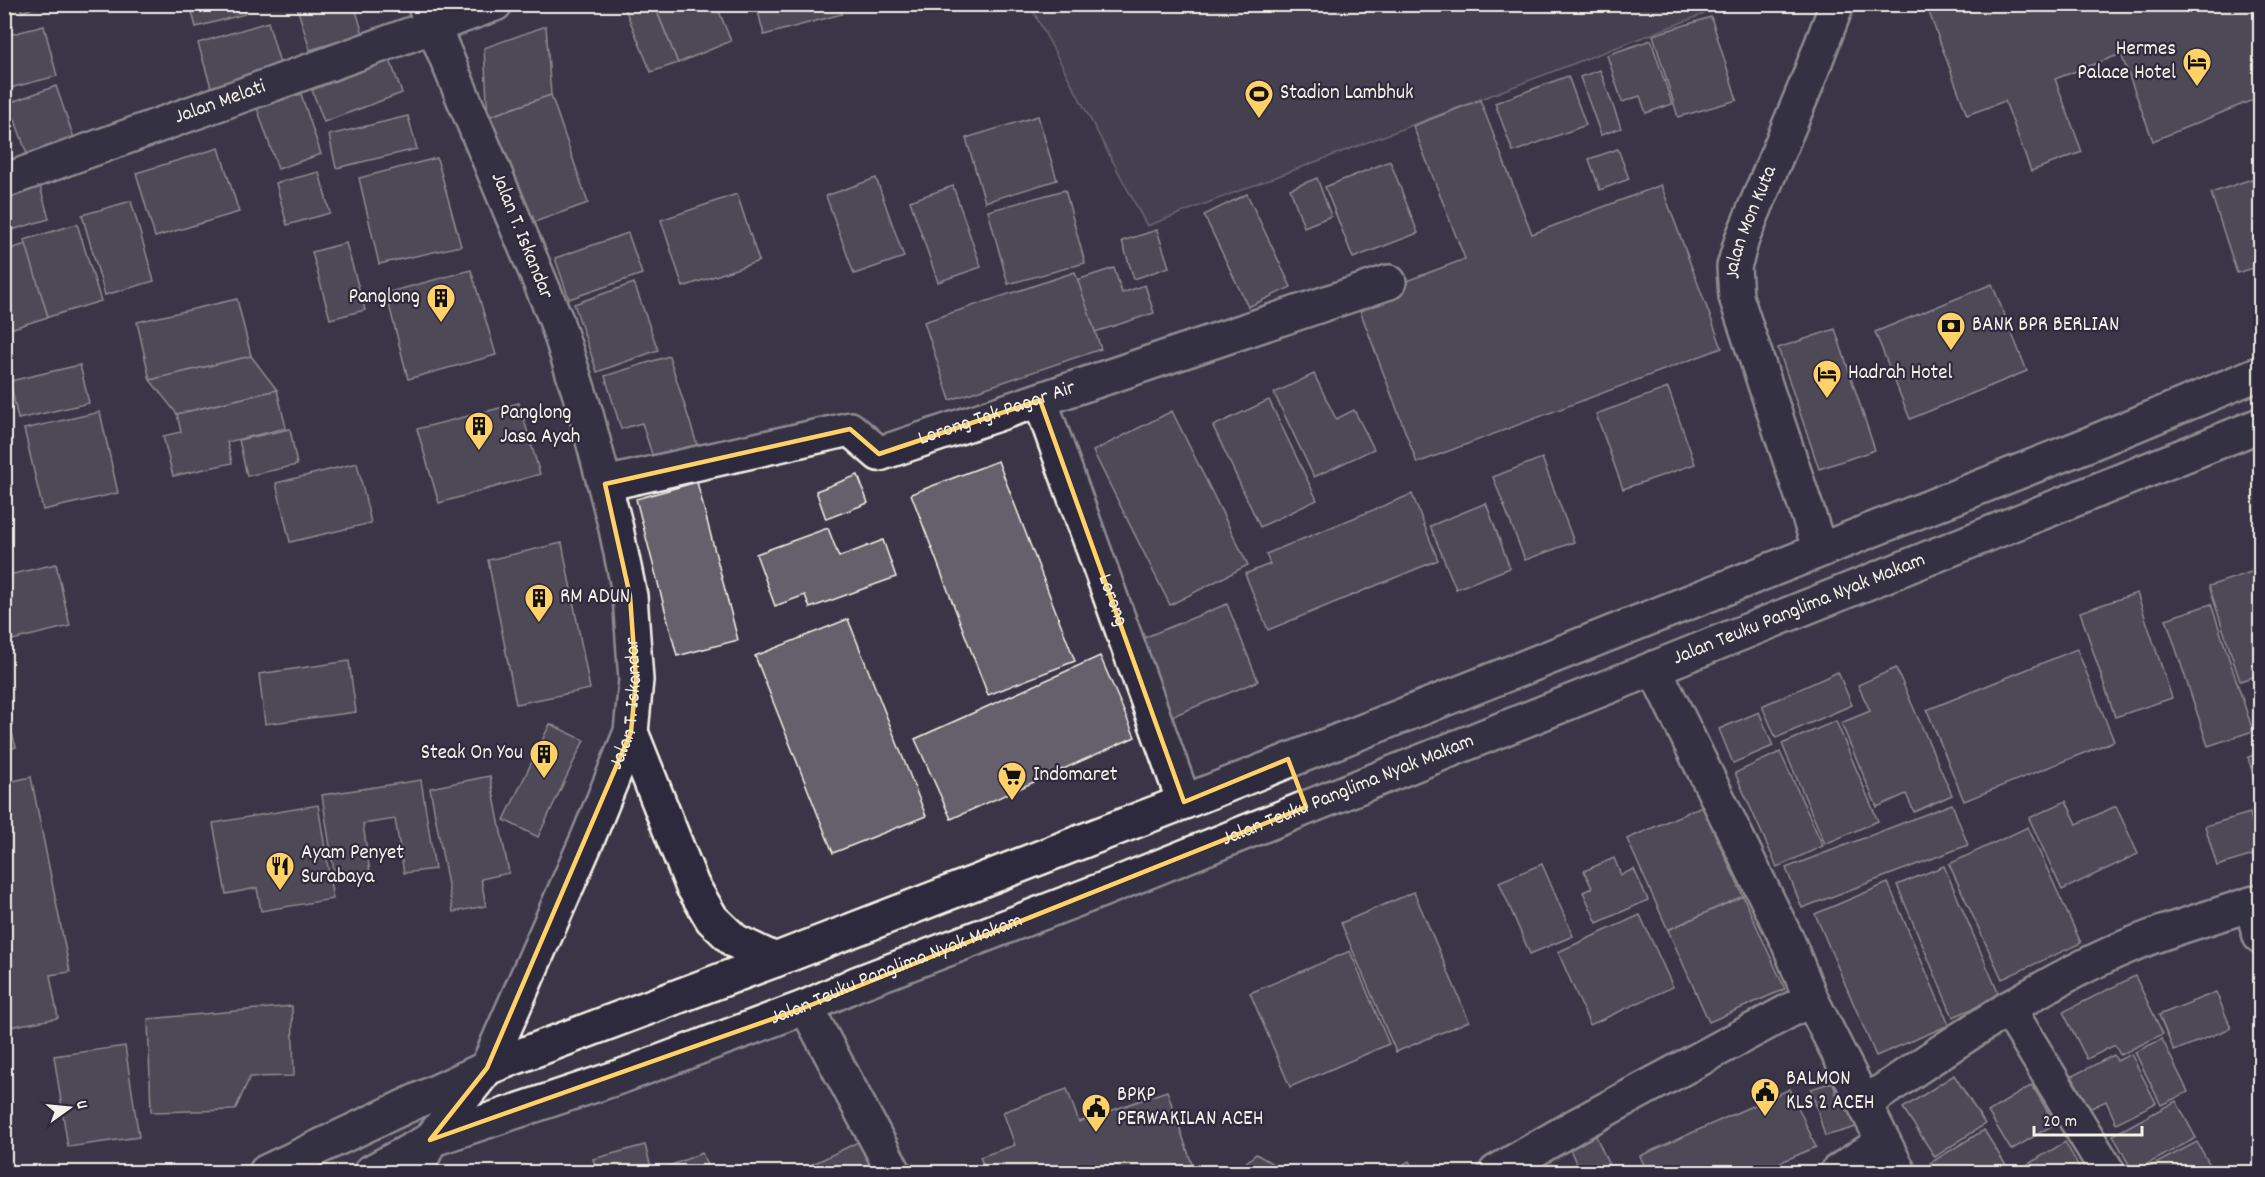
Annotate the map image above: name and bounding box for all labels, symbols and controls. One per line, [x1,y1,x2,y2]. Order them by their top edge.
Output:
place label: Hermes Palace Hotel [2077,35,2176,89]
hotel icon: Hermes Palace Hotel [2181,46,2213,88]
street label: Jalan Melati [171,73,270,133]
sports icon: Stadion Lambhuk [1243,78,1275,120]
place label: Stadion Lambhuk [1280,79,1414,109]
street label: Jalan Mon Kuta [1718,160,1786,280]
street label: Jalan T. Iskandar [482,168,560,304]
building icon: Panglong [425,282,457,324]
place label: Panglong [348,283,420,313]
bank icon: BANK BPR BERLIAN [1935,310,1967,352]
place label: BANK BPR BERLIAN [1972,311,2119,341]
hotel icon: Hadrah Hotel [1811,358,1843,400]
place label: Hadrah Hotel [1848,359,1953,389]
street label: Lorong Tgk Pagar Air [915,374,1080,455]
place label: Panglong Jasa Ayah [500,399,580,453]
building icon: Panglong Jasa Ayah [463,410,495,452]
street label: Jalan Teuku Panglima Nyak Makam [1669,546,1930,674]
street label: Lorong [1089,570,1135,631]
building icon: RM ADUN [523,582,555,624]
place label: RM ADUN [560,583,630,613]
street label: Jalan T. Iskandar [602,636,651,774]
street label: Jalan Teuku Panglima Nyak Makam [1218,727,1479,855]
building icon: Steak On You [528,738,560,780]
place label: Steak On You [421,739,523,769]
supermarket icon: Indomaret [996,760,1028,802]
place label: Indomaret [1033,761,1118,791]
place label: Ayam Penyet Surabaya [301,839,404,893]
restaurant icon: Ayam Penyet Surabaya [264,850,296,892]
street label: Jalan Teuku Panglima Nyak Makam [766,906,1027,1034]
place label: BALMON KLS 2 ACEH [1786,1065,1874,1119]
public building icon: BALMON KLS 2 ACEH [1749,1076,1781,1118]
north arrow [39,1078,99,1138]
place label: BPKP PERWAKILAN ACEH [1117,1081,1263,1135]
public building icon: BPKP PERWAKILAN ACEH [1080,1092,1112,1134]
text: U [69,1098,93,1112]
scale bar [2034,1099,2142,1137]
text: 20 m [2043,1110,2077,1135]

